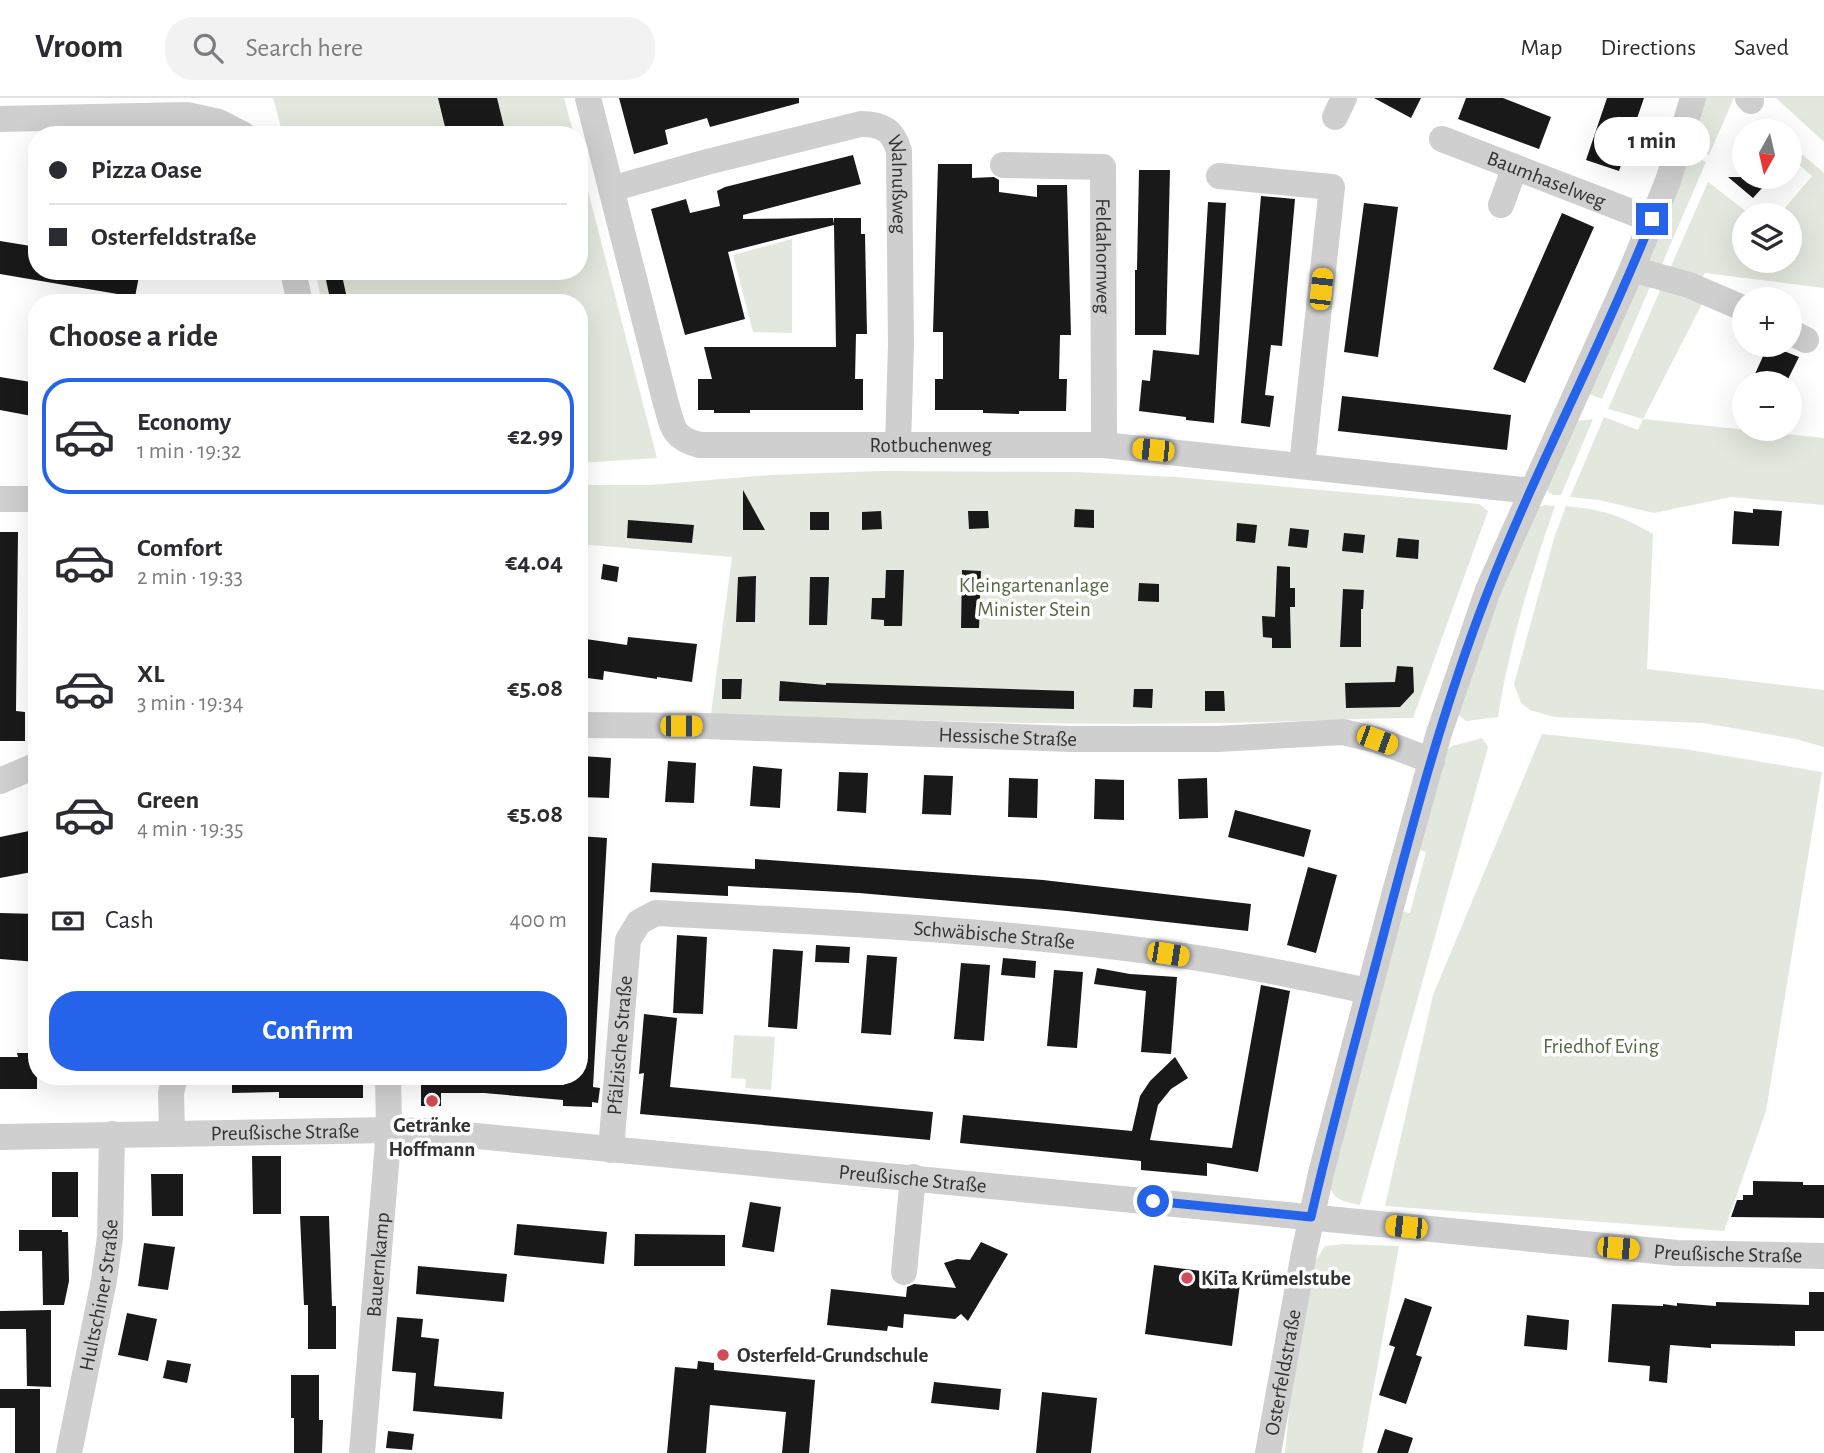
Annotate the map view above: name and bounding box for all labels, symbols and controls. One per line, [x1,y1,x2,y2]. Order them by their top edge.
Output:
search box [165,17,655,80]
icon: search [189,29,227,67]
text: Vroom [35,31,123,64]
text: Search here [245,35,363,61]
text: Map [1520,36,1562,60]
text: Directions [1600,36,1696,60]
text: Saved [1734,36,1789,60]
callout: 1 min [1594,117,1710,166]
north arrow [1732,119,1802,189]
map controls [1732,119,1802,441]
text: 1 min [1628,130,1676,153]
street label: Walnußweg [883,132,910,235]
street label: Baumhaselweg [1484,147,1609,212]
text: Pizza Oase [91,157,202,183]
street label: Feldahornweg [1093,198,1114,315]
route end [1636,203,1668,235]
button: layers [1732,203,1802,273]
text: Osterfeldstraße [91,224,257,250]
car [1309,267,1334,311]
button: + [1732,287,1802,357]
text: Choose a ride [49,320,218,352]
button: − [1732,371,1802,441]
icon: car [53,405,116,468]
text: Economy [137,409,231,435]
text: €2.99 [508,423,563,449]
street label: Rotbuchenweg [870,435,992,456]
car [1132,437,1175,463]
text: 1 min · 19:32 [137,440,241,463]
icon: car [53,531,116,594]
text: Comfort [137,535,222,561]
text: €4.04 [505,549,563,575]
text: 2 min · 19:33 [137,566,243,589]
park label: Kleingartenanlage Minister Stein [959,575,1109,620]
icon: car [53,657,116,720]
text: XL [137,661,164,687]
text: €5.08 [507,675,563,701]
text: 3 min · 19:34 [137,692,244,715]
car [661,716,703,737]
car [1354,723,1401,757]
street label: Hessische Straße [938,724,1077,750]
icon: car [53,783,116,846]
text: Green [137,787,199,813]
text: €5.08 [507,801,563,827]
text: 4 min · 19:35 [137,818,244,841]
icon: cash [49,902,87,940]
text: Cash [105,907,154,933]
text: 400 m [509,909,567,932]
street label: Schwäbische Straße [913,917,1076,953]
car [1146,940,1191,968]
street label: Pfälzische Straße [603,975,636,1116]
button: Confirm [49,991,567,1071]
park label: Friedhof Eving [1543,1036,1660,1057]
marker: Getränke Hoffmann [424,1093,440,1109]
place label: Getränke Hoffmann [389,1115,475,1160]
street label: Preußische Straße [210,1120,360,1144]
street label: Preußische Straße [838,1161,988,1196]
route start [1137,1185,1169,1217]
street label: Bauernkamp [363,1211,393,1318]
car [1385,1214,1428,1240]
street label: Hultschiner Straße [75,1219,121,1373]
car [1597,1236,1640,1260]
street label: Preußische Straße [1653,1240,1803,1266]
place label: KiTa Krümelstube [1201,1268,1351,1289]
marker: KiTa Krümelstube [1179,1270,1195,1286]
street label: Osterfeldstraße [1261,1308,1304,1437]
place label: Osterfeld-Grundschule [737,1345,928,1366]
marker: Osterfeld-Grundschule [715,1347,731,1363]

